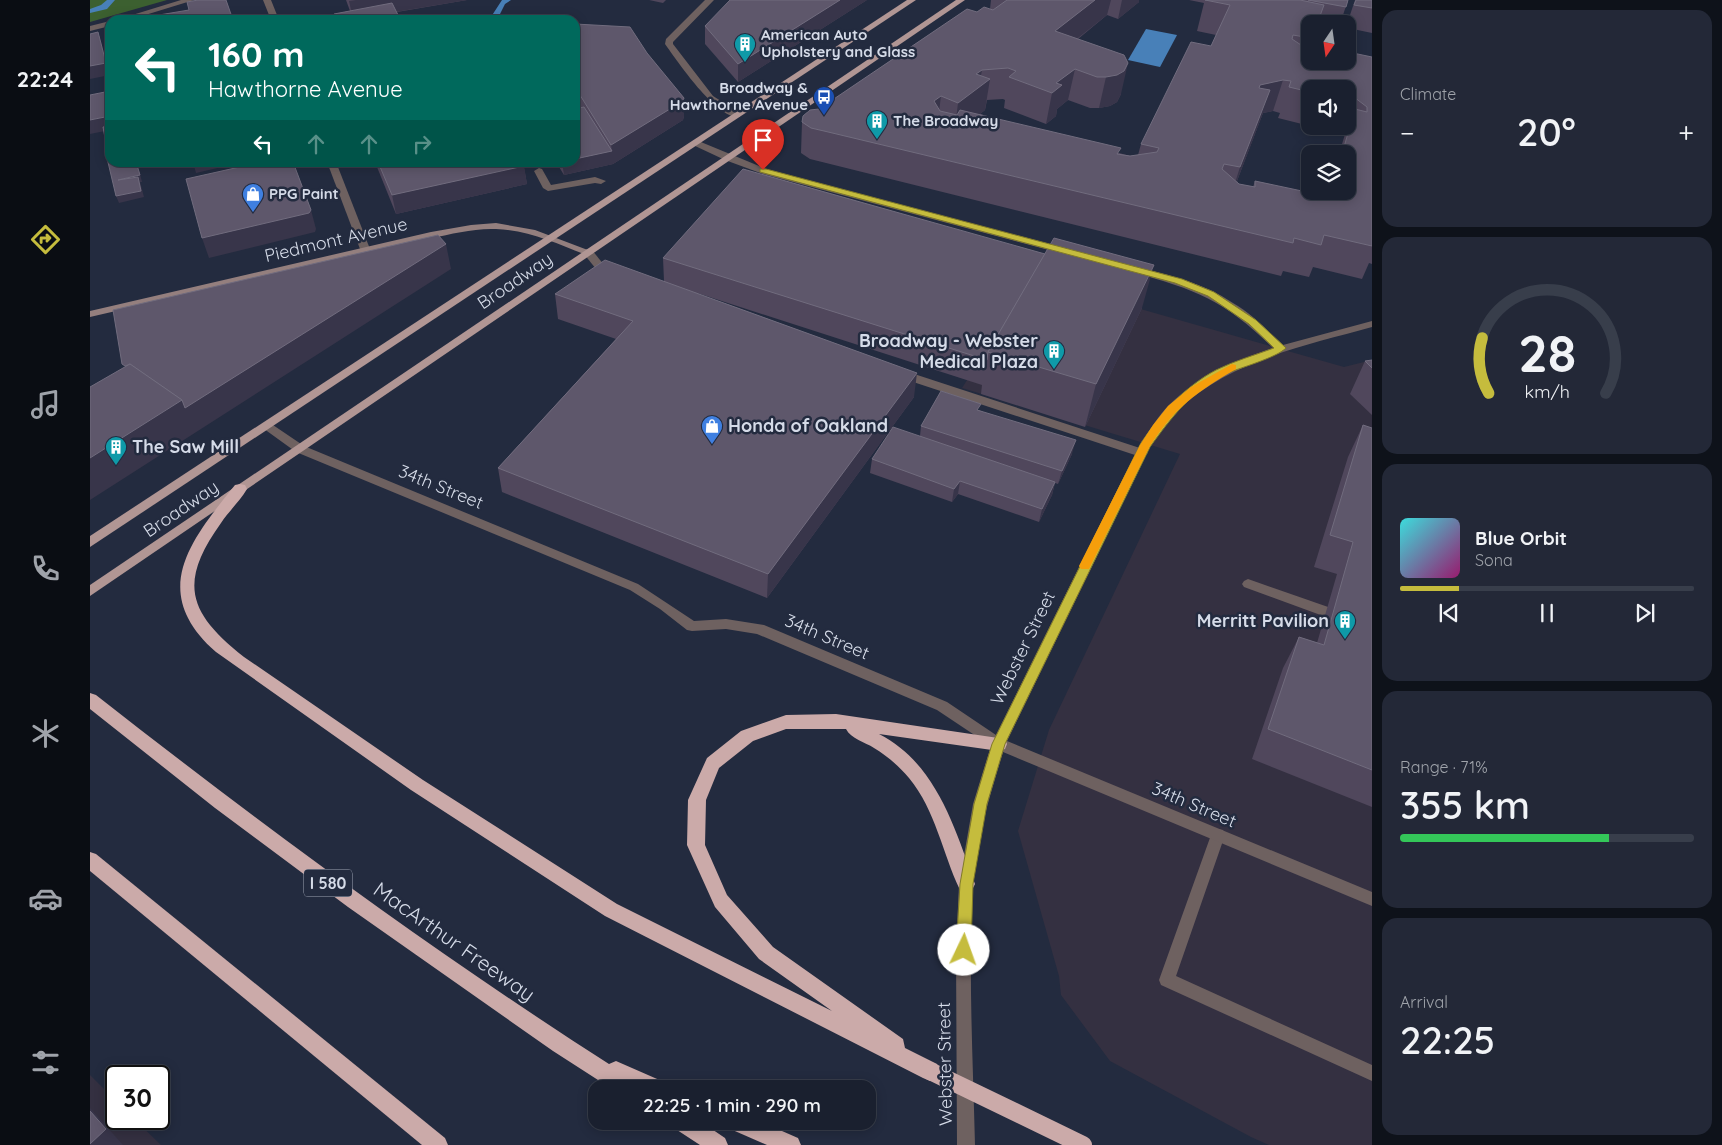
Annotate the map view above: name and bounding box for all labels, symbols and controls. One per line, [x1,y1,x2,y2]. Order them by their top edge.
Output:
north arrow [1301,15,1356,70]
map controls [1301,15,1356,200]
place label: American Auto Upholstery and Glass [761,25,915,61]
text: 160 m [208,32,305,76]
building icon: American Auto Upholstery and Glass [733,32,757,63]
icon: left [125,35,190,100]
text: 22:24 [17,65,73,93]
text: Hawthorne Avenue [208,75,403,103]
place label: Broadway & Hawthorne Avenue [670,78,808,114]
button: sound [1301,80,1356,135]
text: Climate [1400,84,1456,104]
bus stop icon: Broadway & Hawthorne Avenue [812,85,836,116]
text: 20° [1517,108,1576,156]
building icon: The Broadway [865,109,889,140]
place label: The Broadway [893,111,998,130]
text: − [1400,115,1415,150]
text: + [1678,115,1694,150]
pin [742,119,784,170]
icon: arrive [749,126,777,154]
icon: left [249,130,277,158]
icon: ahead [302,130,330,158]
icon: ahead [355,130,383,158]
icon: right [408,130,436,158]
button: layers [1301,145,1356,200]
shop icon: PPG Paint [241,182,265,213]
place label: PPG Paint [269,184,339,203]
street label: Piedmont Avenue [262,212,410,267]
icon: directions [28,222,63,257]
street label: Broadway [473,247,557,314]
text: 28 [1518,320,1576,385]
place label: Broadway - Webster Medical Plaza [859,329,1038,373]
building icon: Broadway - Webster Medical Plaza [1042,339,1066,370]
text: km/h [1524,380,1570,402]
icon: music [28,387,63,422]
shop icon: Honda of Oakland [700,414,724,445]
place label: Honda of Oakland [728,414,888,437]
building icon: The Saw Mill [104,435,128,466]
place label: The Saw Mill [132,435,239,458]
street label: 34th Street [395,459,487,514]
street label: Broadway [139,475,223,542]
text: Blue Orbit [1475,526,1567,550]
text: Sona [1475,550,1513,570]
icon: phone [28,551,63,586]
street label: Webster Street [985,587,1060,708]
icon: previous [1435,599,1463,627]
icon: pause [1533,599,1561,627]
icon: next [1631,599,1659,627]
street label: 34th Street [782,608,873,665]
place label: Merritt Pavilion [1197,609,1329,632]
building icon: Merritt Pavilion [1333,609,1357,640]
icon: climate [28,716,63,751]
text: Range · 71% [1400,757,1488,777]
street label: 34th Street [1149,776,1240,833]
text: 355 km [1400,781,1530,829]
road number: I 580 [304,870,352,896]
street label: MacArthur Freeway [369,876,540,1007]
icon: car [28,881,63,916]
position arrow [937,923,989,975]
text: Arrival [1400,992,1448,1012]
street label: Webster Street [932,1002,957,1126]
text: 22:25 [1400,1016,1495,1064]
icon: filters [28,1045,63,1080]
speed limit sign: 30 [105,1065,170,1130]
text: 22:25 · 1 min · 290 m [643,1093,821,1117]

